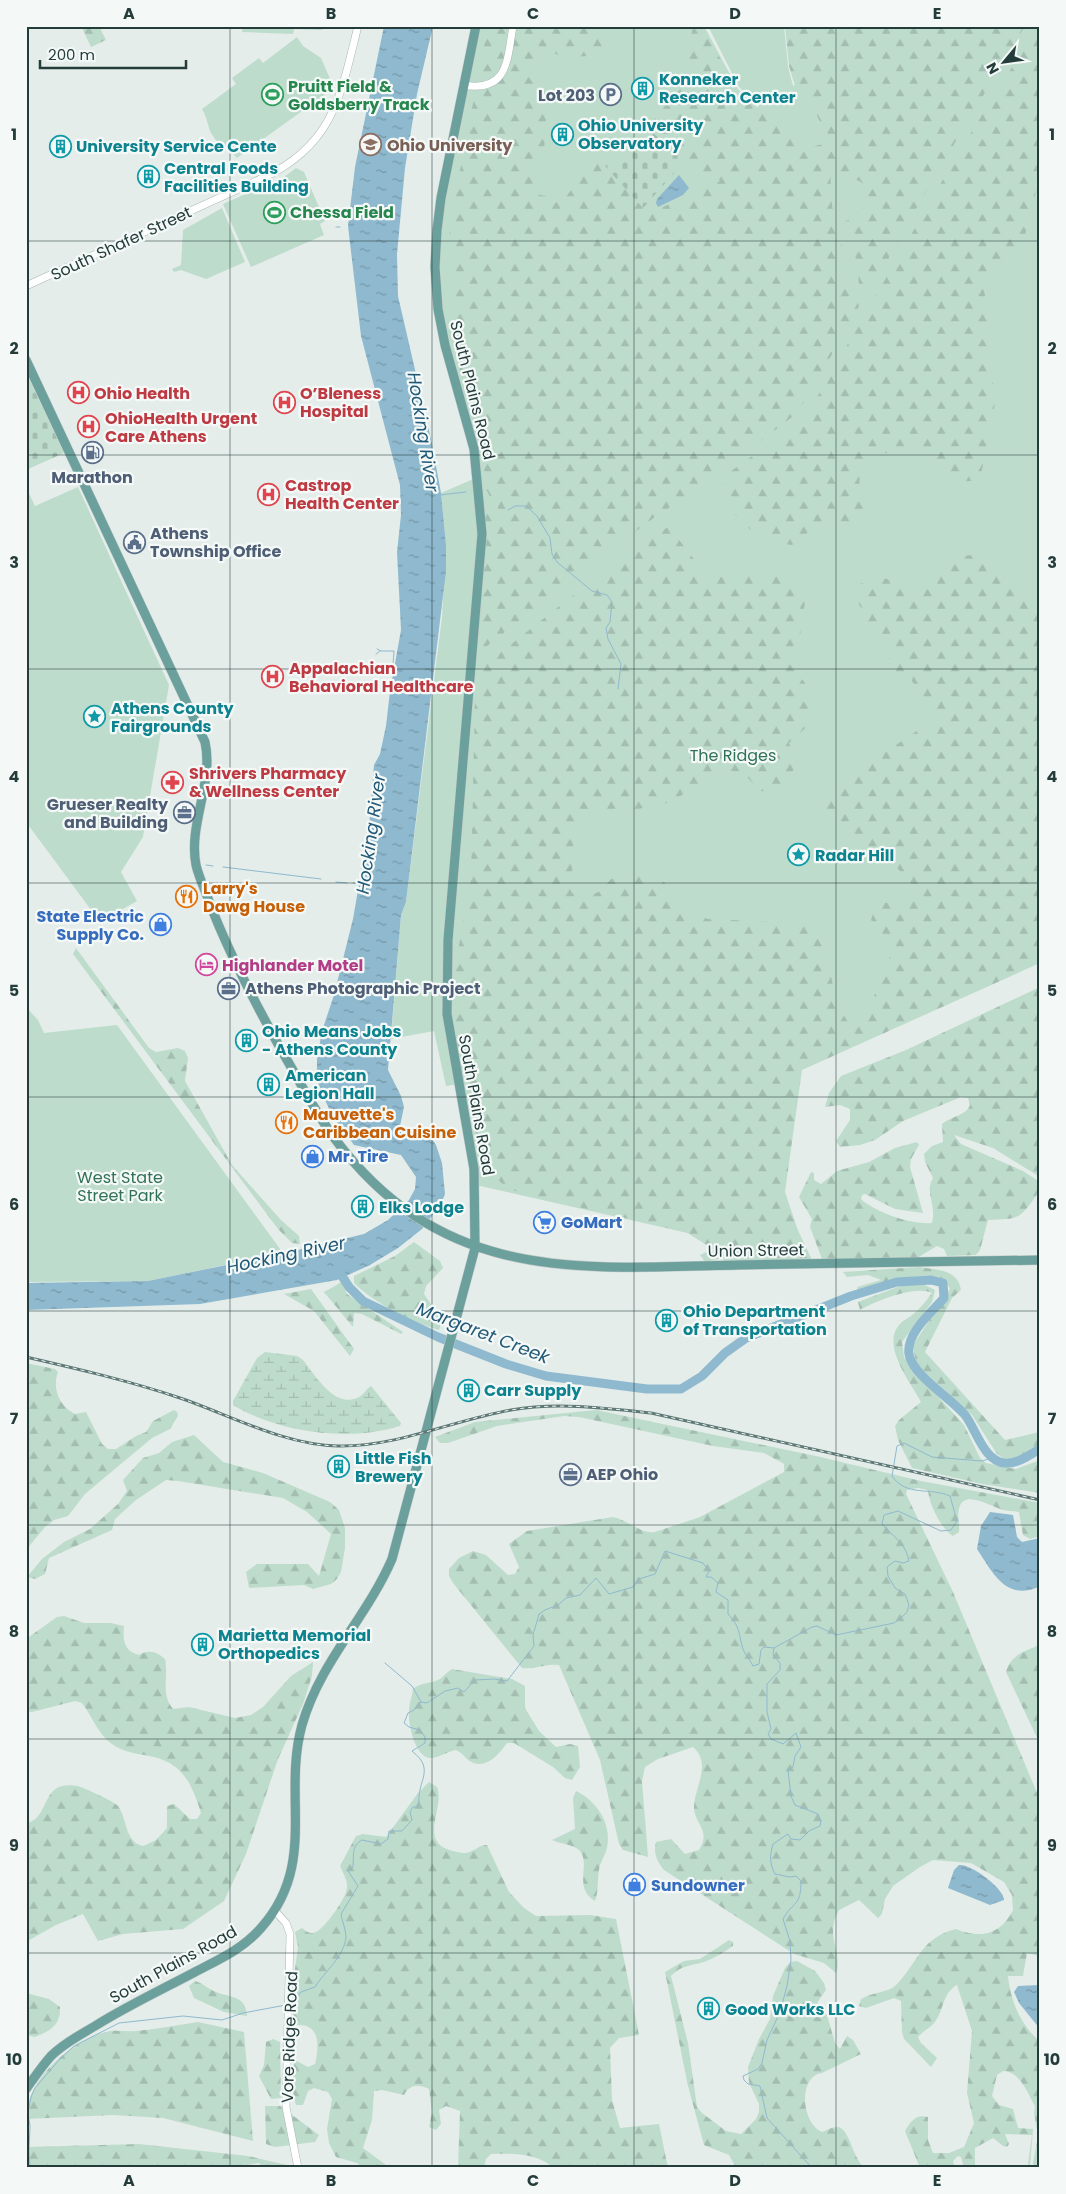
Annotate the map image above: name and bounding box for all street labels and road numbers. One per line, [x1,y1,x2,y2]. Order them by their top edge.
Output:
street label: South Shafer Street [47,201,196,286]
street label: South Plains Road [444,318,501,462]
street label: South Plains Road [453,1033,500,1177]
street label: Union Street [708,1238,805,1263]
street label: South Plains Road [105,1920,241,2009]
street label: Vore Ridge Road [276,1971,303,2104]

